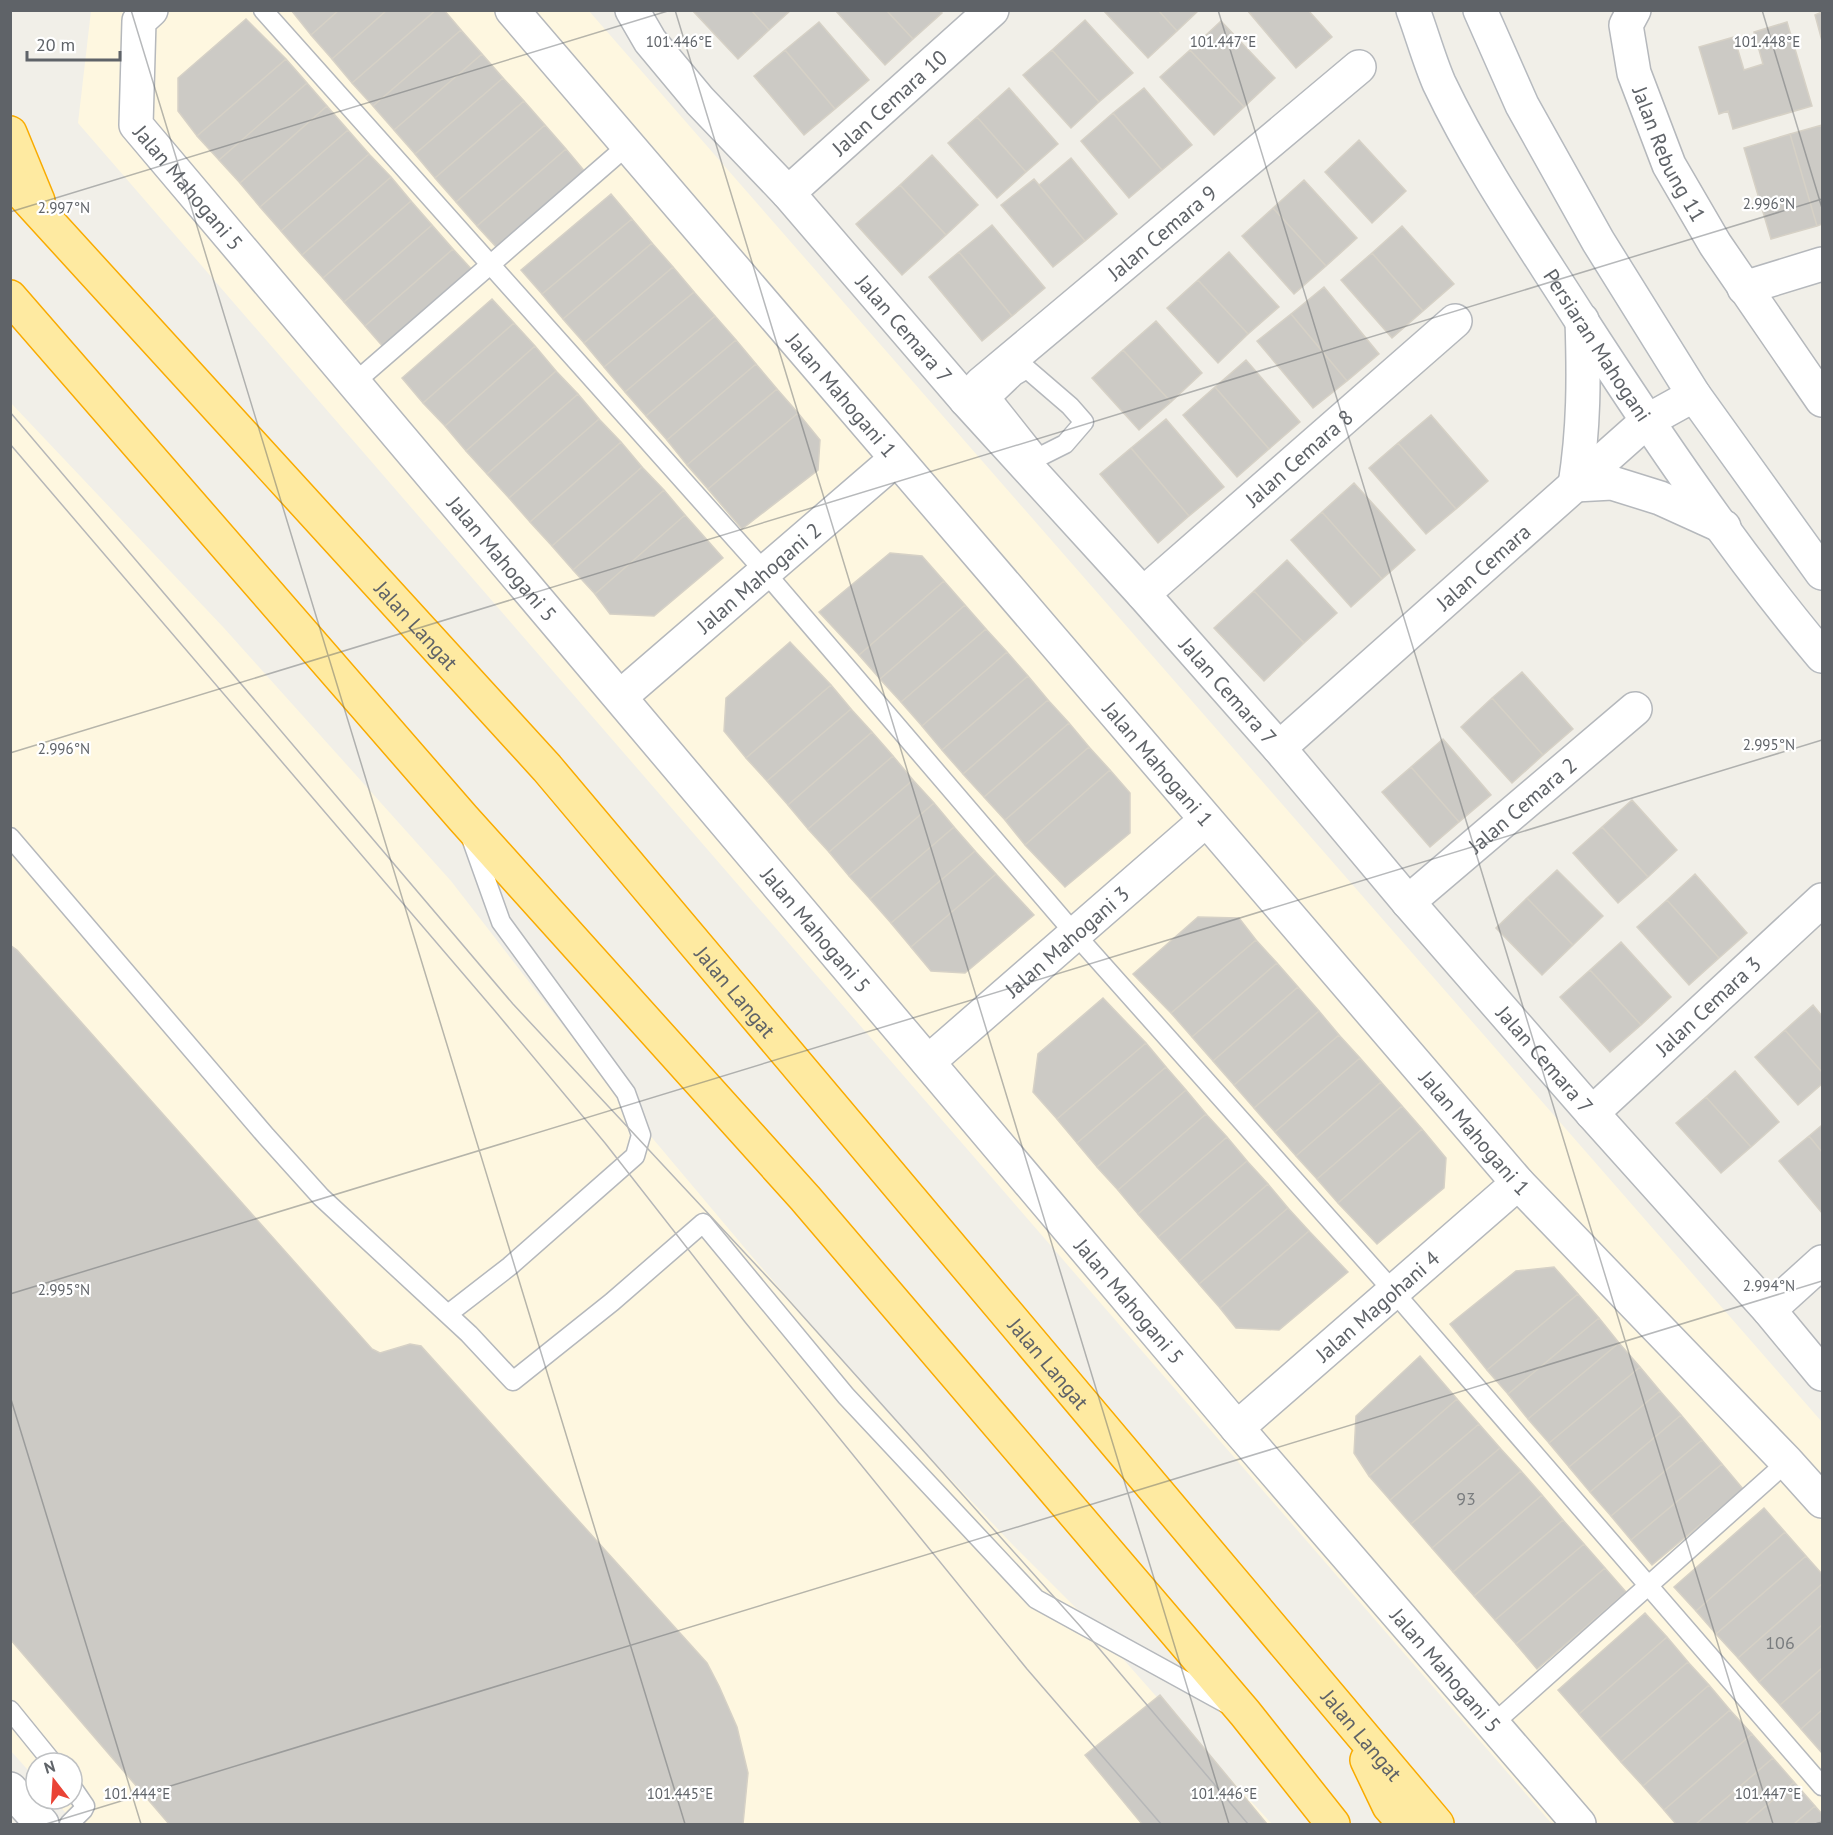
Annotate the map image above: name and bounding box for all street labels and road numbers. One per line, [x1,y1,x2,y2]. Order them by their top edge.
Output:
street label: Jalan Cemara 10 [825,43,952,162]
street label: Jalan Rebung 11 [1626,81,1712,226]
street label: Jalan Mahogani 5 [127,118,249,256]
street label: Jalan Cemara 9 [1101,179,1222,286]
street label: Persiaran Mahogani [1538,263,1657,427]
street label: Jalan Cemara 7 [850,268,959,388]
street label: Jalan Mahogani 1 [780,326,903,463]
street label: Jalan Cemara 8 [1239,403,1358,513]
street label: Jalan Mahogani 5 [441,490,563,627]
street label: Jalan Mahogani 2 [690,516,826,639]
street label: Jalan Cemara [1430,518,1536,616]
street label: Jalan Langat [368,574,464,675]
street label: Jalan Cemara 7 [1173,631,1283,750]
street label: Jalan Mahogani 1 [1097,695,1219,832]
street label: Jalan Cemara 2 [1462,751,1582,859]
street label: Jalan Mahogani 5 [755,861,877,998]
street label: Jalan Mahogani 3 [998,880,1134,1003]
street label: Jalan Langat [689,940,782,1043]
street label: Jalan Cemara 3 [1649,950,1766,1062]
street label: Jalan Cemara 7 [1490,999,1600,1119]
street label: Jalan Mahogani 1 [1413,1064,1536,1201]
street label: Jalan Mahogani 5 [1068,1232,1190,1369]
street label: Jalan Magohani 4 [1309,1244,1445,1368]
street label: Jalan Langat [1002,1311,1095,1415]
street label: Jalan Mahogani 5 [1384,1601,1507,1738]
street label: Jalan Langat [1315,1683,1408,1786]

